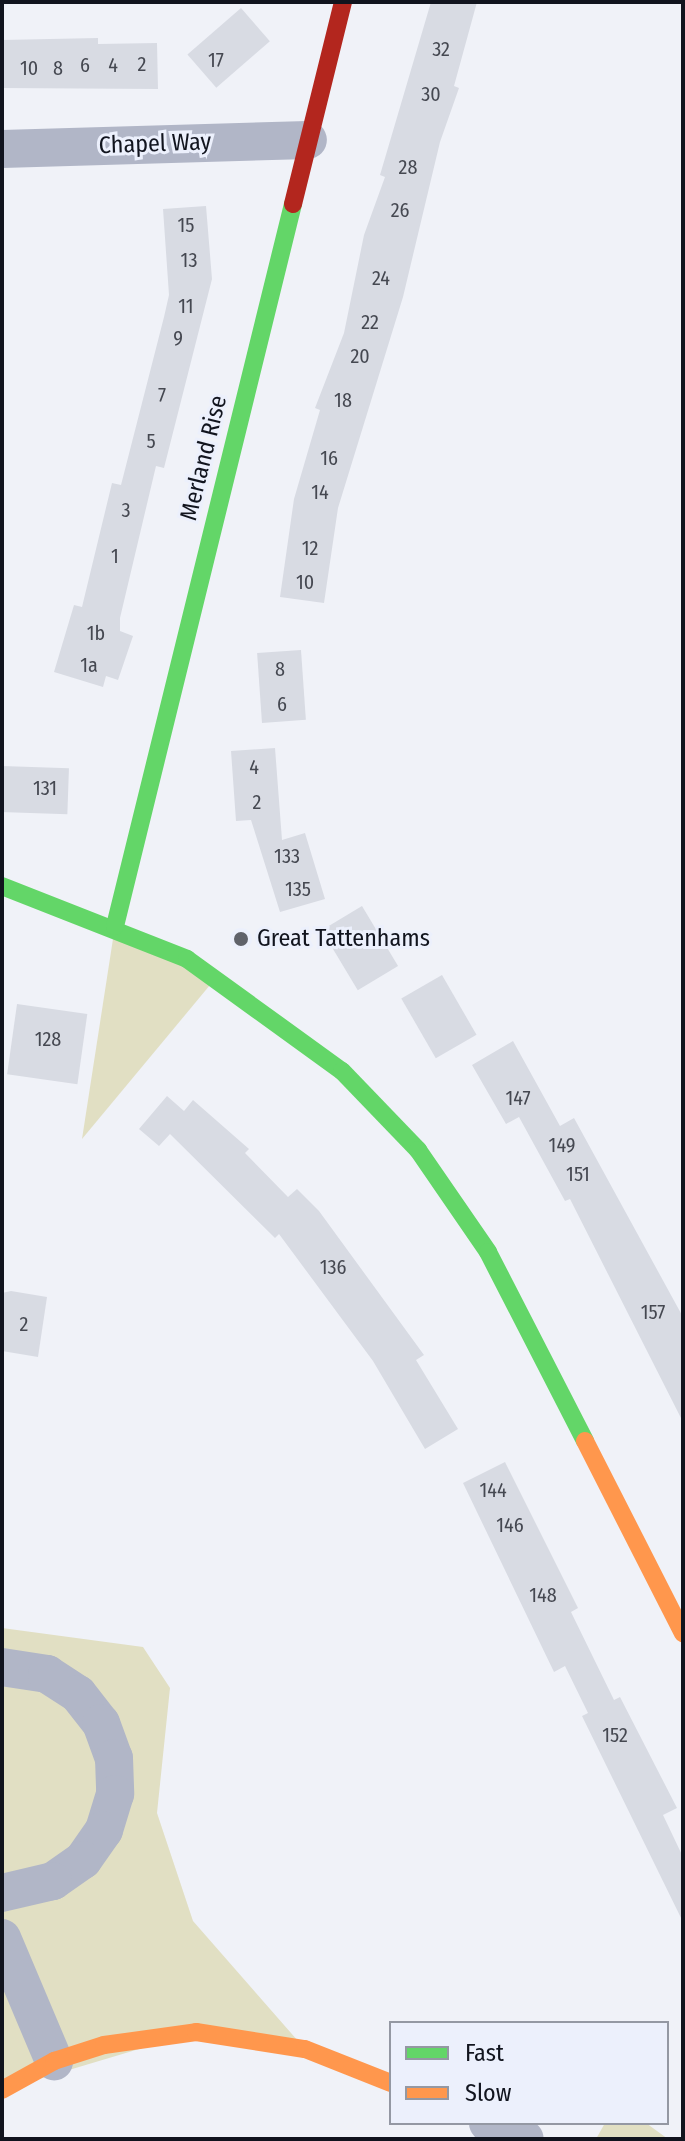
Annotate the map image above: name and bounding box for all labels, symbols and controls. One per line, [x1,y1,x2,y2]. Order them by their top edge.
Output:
house number: 32 [432,37,450,61]
house number: 17 [208,48,224,72]
house number: 2 [138,52,146,76]
house number: 6 [80,53,90,77]
house number: 4 [108,53,118,77]
house number: 10 [20,56,38,80]
house number: 8 [53,56,63,80]
house number: 30 [421,82,441,106]
street label: Chapel Way [98,128,212,160]
house number: 28 [399,155,417,179]
house number: 26 [391,198,409,222]
house number: 15 [178,213,194,237]
house number: 13 [181,248,197,272]
house number: 24 [372,266,390,290]
house number: 11 [178,294,194,318]
house number: 22 [361,310,379,334]
house number: 9 [173,326,183,350]
house number: 20 [350,344,370,368]
house number: 7 [158,383,166,407]
house number: 18 [334,388,352,412]
street label: Merland Rise [175,393,233,523]
house number: 5 [146,429,156,453]
house number: 16 [320,446,338,470]
house number: 14 [311,480,329,504]
house number: 3 [121,498,131,522]
house number: 12 [302,536,318,560]
house number: 1 [111,544,119,568]
house number: 10 [296,570,314,594]
house number: 1b [87,621,105,645]
house number: 1a [80,653,98,677]
house number: 8 [275,657,285,681]
house number: 6 [277,692,287,716]
house number: 4 [249,755,259,779]
house number: 131 [33,776,57,800]
house number: 2 [253,790,261,814]
house number: 133 [274,844,300,868]
house number: 135 [285,877,311,901]
place label: Great Tattenhams [257,925,430,953]
marker: Great Tattenhams [232,930,250,948]
house number: 128 [35,1027,61,1051]
house number: 147 [505,1086,531,1110]
house number: 149 [549,1133,575,1157]
house number: 151 [566,1162,590,1186]
house number: 136 [320,1255,346,1279]
house number: 157 [641,1300,665,1324]
house number: 2 [20,1312,28,1336]
house number: 144 [479,1478,507,1502]
house number: 146 [496,1513,524,1537]
house number: 148 [529,1583,557,1607]
house number: 152 [602,1723,628,1747]
legend [389,2021,669,2125]
text: Fast [465,2039,504,2067]
text: Slow [465,2079,511,2107]

